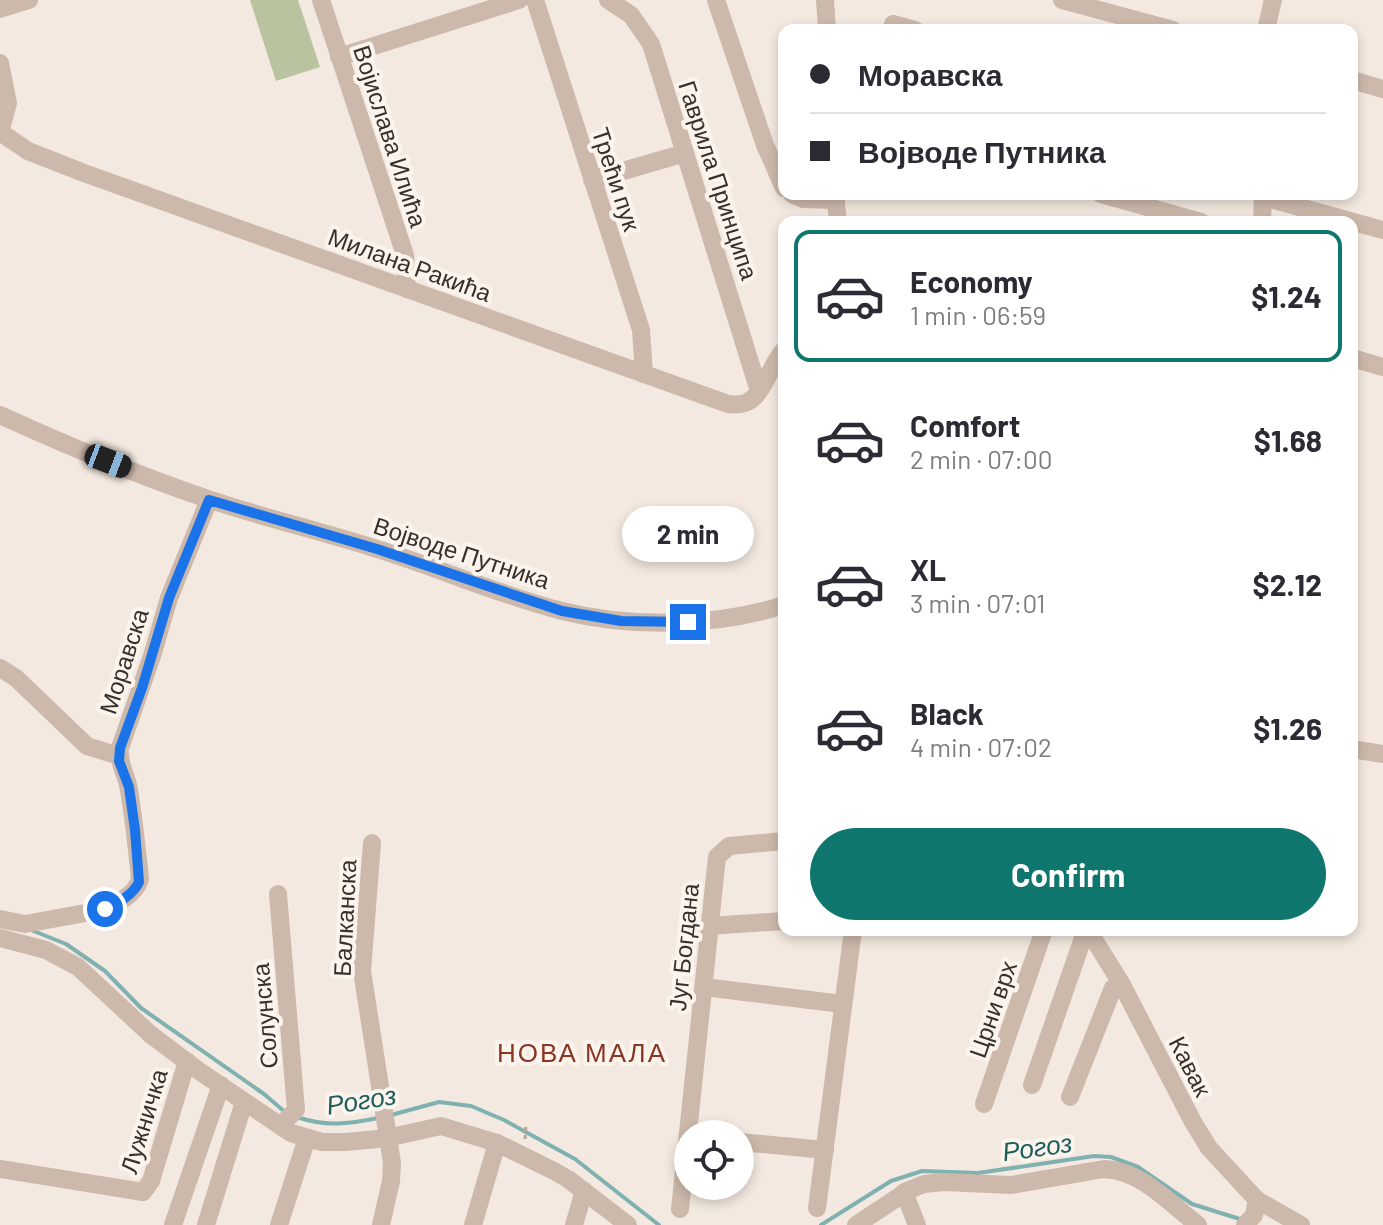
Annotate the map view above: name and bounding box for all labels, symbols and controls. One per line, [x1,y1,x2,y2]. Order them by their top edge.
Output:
street label: Војислава Илића [348,41,434,231]
text: Моравска [858,56,1002,92]
street label: Гаврила Принципа [673,77,765,284]
street label: Трећи пук [587,124,647,235]
text: Војводе Путника [858,133,1106,169]
street label: Милана Ракића [325,221,496,307]
icon: car [814,260,886,332]
text: Economy [910,263,1033,299]
text: $1.24 [1251,278,1322,314]
text: 1 min · 06:59 [910,299,1046,330]
icon: car [814,404,886,476]
text: Comfort [910,407,1020,443]
text: $1.68 [1254,422,1322,458]
car [81,441,135,481]
text: 2 min · 07:00 [910,443,1052,474]
callout: 2 min [622,506,754,562]
street label: Војводе Путника [370,510,554,594]
text: 2 min [657,518,719,549]
icon: car [814,548,886,620]
text: XL [910,551,946,587]
text: $2.12 [1253,566,1322,602]
text: 3 min · 07:01 [910,587,1045,618]
street label: Моравска [92,604,154,717]
route end [670,604,706,640]
icon: car [814,692,886,764]
text: Black [910,695,984,731]
text: $1.26 [1253,710,1322,746]
text: 4 min · 07:02 [910,731,1052,762]
button: Confirm [810,828,1326,920]
street label: Балканска [326,858,362,977]
street label: Југ Богдана [662,881,704,1012]
route start [87,891,123,927]
street label: Црни врх [962,957,1022,1061]
street label: Солунска [245,961,283,1070]
street label: Кавак [1164,1031,1219,1101]
district label: НОВА МАЛА [497,1036,667,1067]
street label: Лужничка [113,1065,173,1177]
water label: Рогоз [324,1078,398,1120]
map controls [674,1120,754,1200]
button: locate [674,1120,754,1200]
water label: Рогоз [1000,1126,1074,1166]

